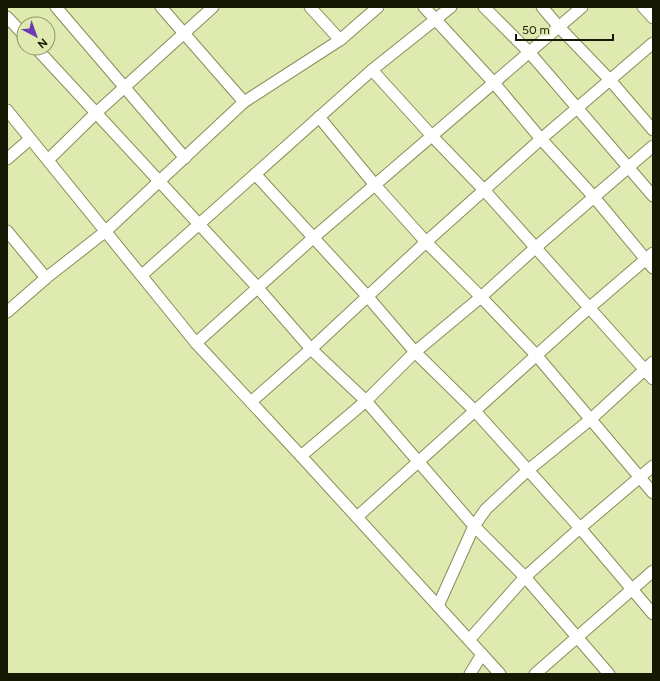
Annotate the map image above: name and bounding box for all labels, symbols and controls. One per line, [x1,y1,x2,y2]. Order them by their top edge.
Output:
north arrow [16,16,56,56]
scale bar [516,16,613,42]
text: 50 m [522,23,550,37]
text: N [35,35,50,51]

